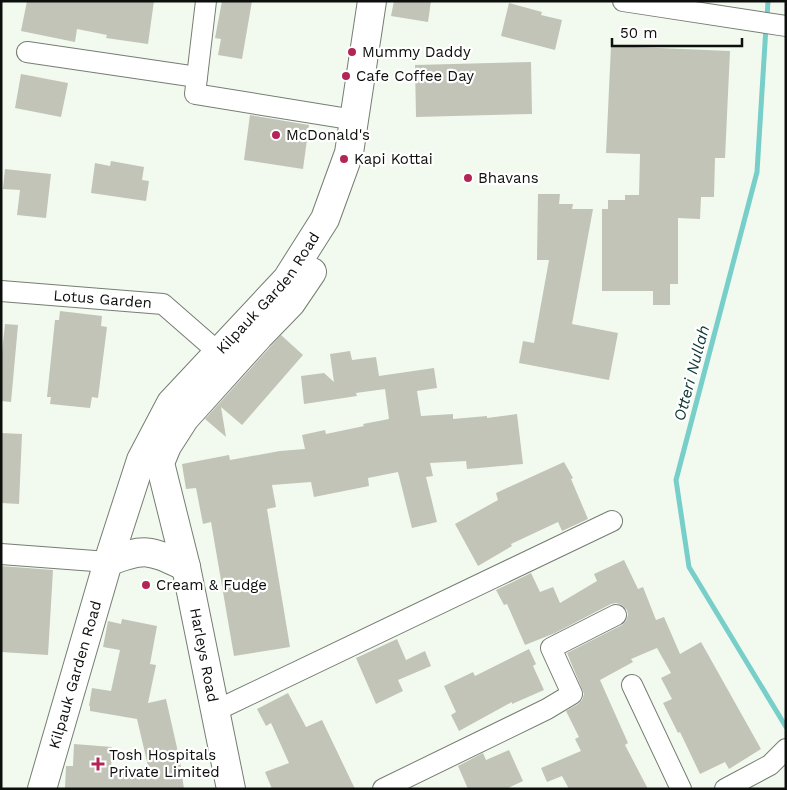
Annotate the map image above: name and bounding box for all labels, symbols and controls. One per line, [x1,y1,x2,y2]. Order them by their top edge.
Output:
scale bar [612,15,742,47]
text: 50 m [620,24,657,42]
place label: Mummy Daddy [362,43,471,61]
marker: Mummy Daddy [346,46,358,58]
place label: Cafe Coffee Day [356,67,474,85]
marker: Cafe Coffee Day [340,70,352,82]
place label: McDonald's [286,126,370,144]
marker: McDonald's [270,129,282,141]
place label: Kapi Kottai [354,150,433,168]
marker: Kapi Kottai [338,153,350,165]
place label: Bhavans [478,169,539,187]
marker: Bhavans [462,172,474,184]
street label: Kilpauk Garden Road [212,229,323,358]
street label: Lotus Garden [53,286,153,312]
water label: Otteri Nullah [670,323,713,423]
place label: Cream & Fudge [156,576,267,594]
marker: Cream & Fudge [140,579,152,591]
street label: Kilpauk Garden Road [45,599,105,751]
street label: Harleys Road [186,606,222,704]
place label: Tosh Hospitals Private Limited [109,746,220,781]
marker: Tosh Hospitals Private Limited [91,757,105,771]

